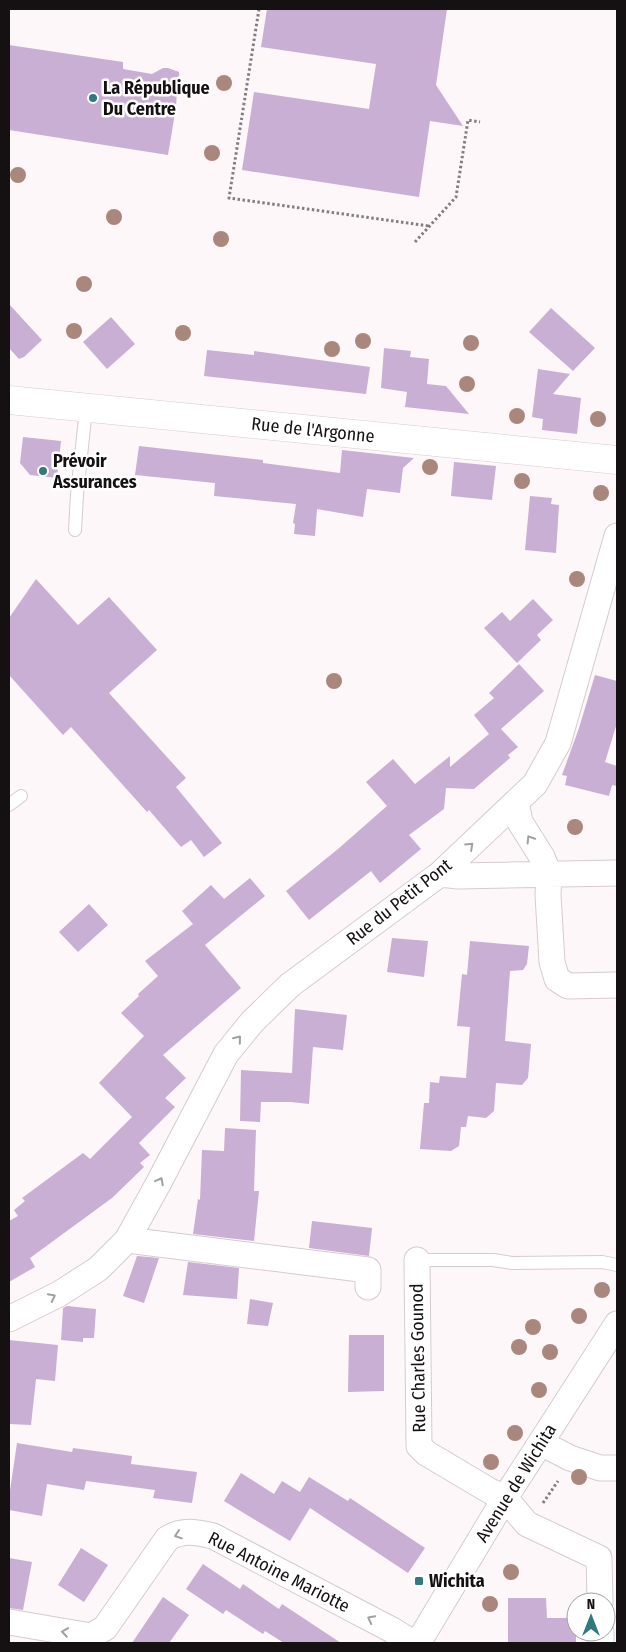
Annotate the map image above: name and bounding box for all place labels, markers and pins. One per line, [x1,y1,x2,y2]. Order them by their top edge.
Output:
place label: La République Du Centre [103,77,210,120]
marker: La République Du Centre [87,92,99,104]
place label: Prévoir Assurances [52,450,137,493]
marker: Prévoir Assurances [37,465,49,477]
place label: Wichita [429,1570,485,1592]
marker: Wichita [413,1575,425,1587]

